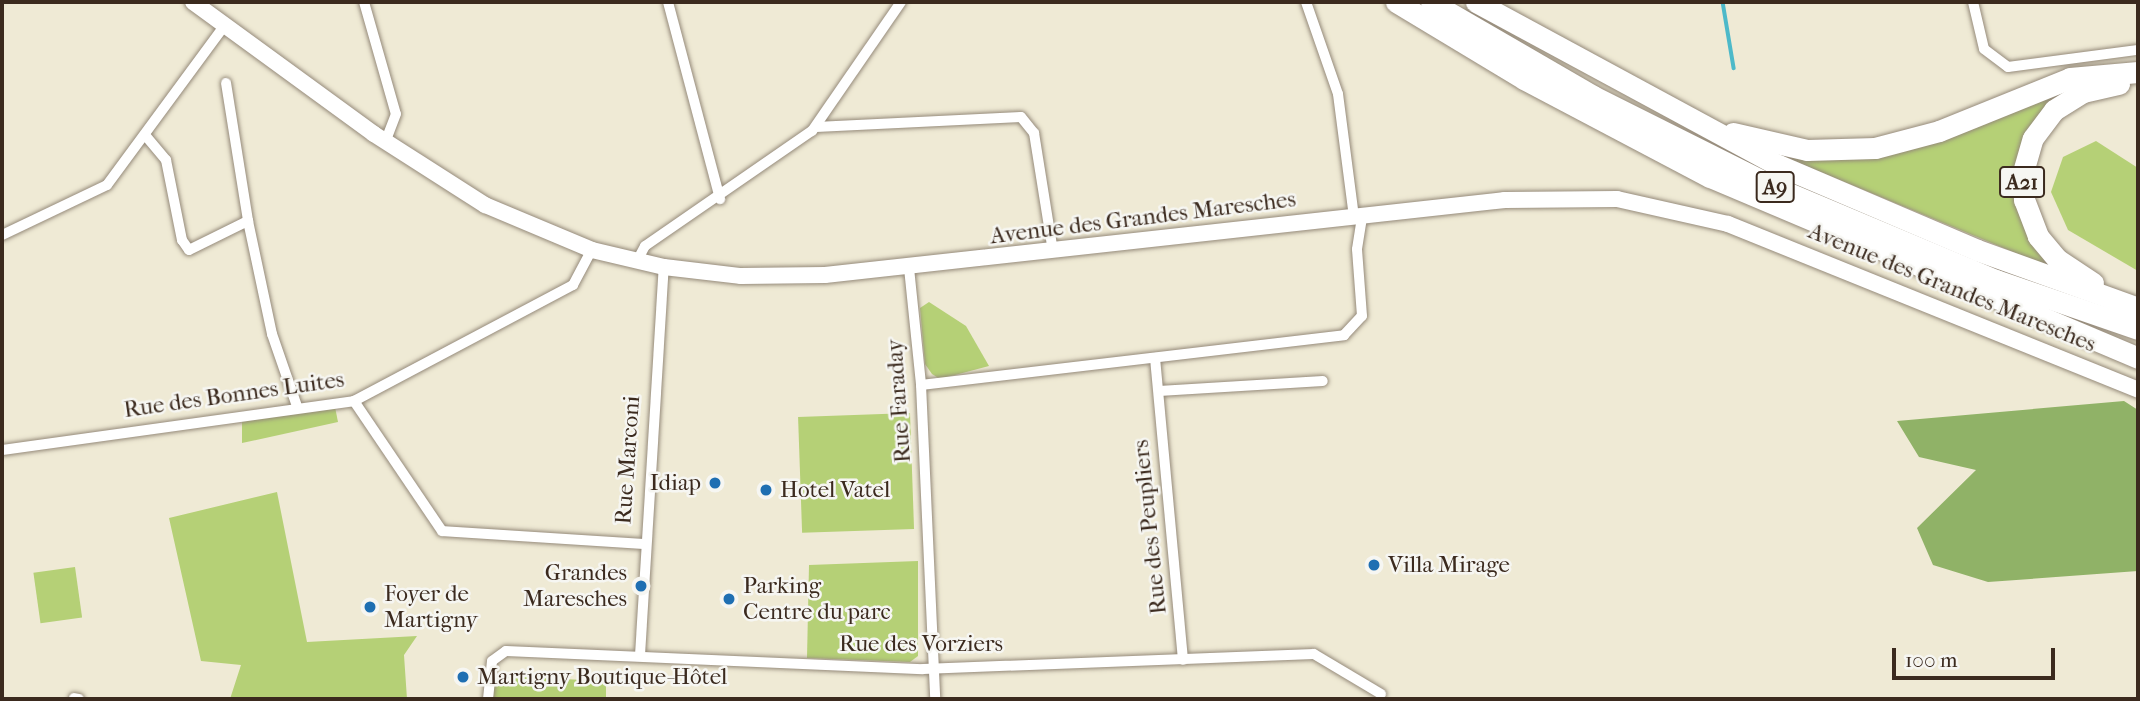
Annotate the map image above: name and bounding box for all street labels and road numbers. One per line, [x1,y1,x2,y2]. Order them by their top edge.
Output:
road number: A21 [1997,164,2046,200]
road number: A9 [1754,170,1796,204]
street label: Avenue des Grandes Maresches [989,186,1297,250]
street label: Avenue des Grandes Maresches [1804,218,2100,358]
street label: Rue Faraday [881,338,917,464]
street label: Rue des Bonnes Luites [122,366,346,424]
street label: Rue Marconi [610,395,646,525]
street label: Rue des Peupliers [1127,438,1173,616]
street label: Rue des Vorziers [839,630,1003,658]

